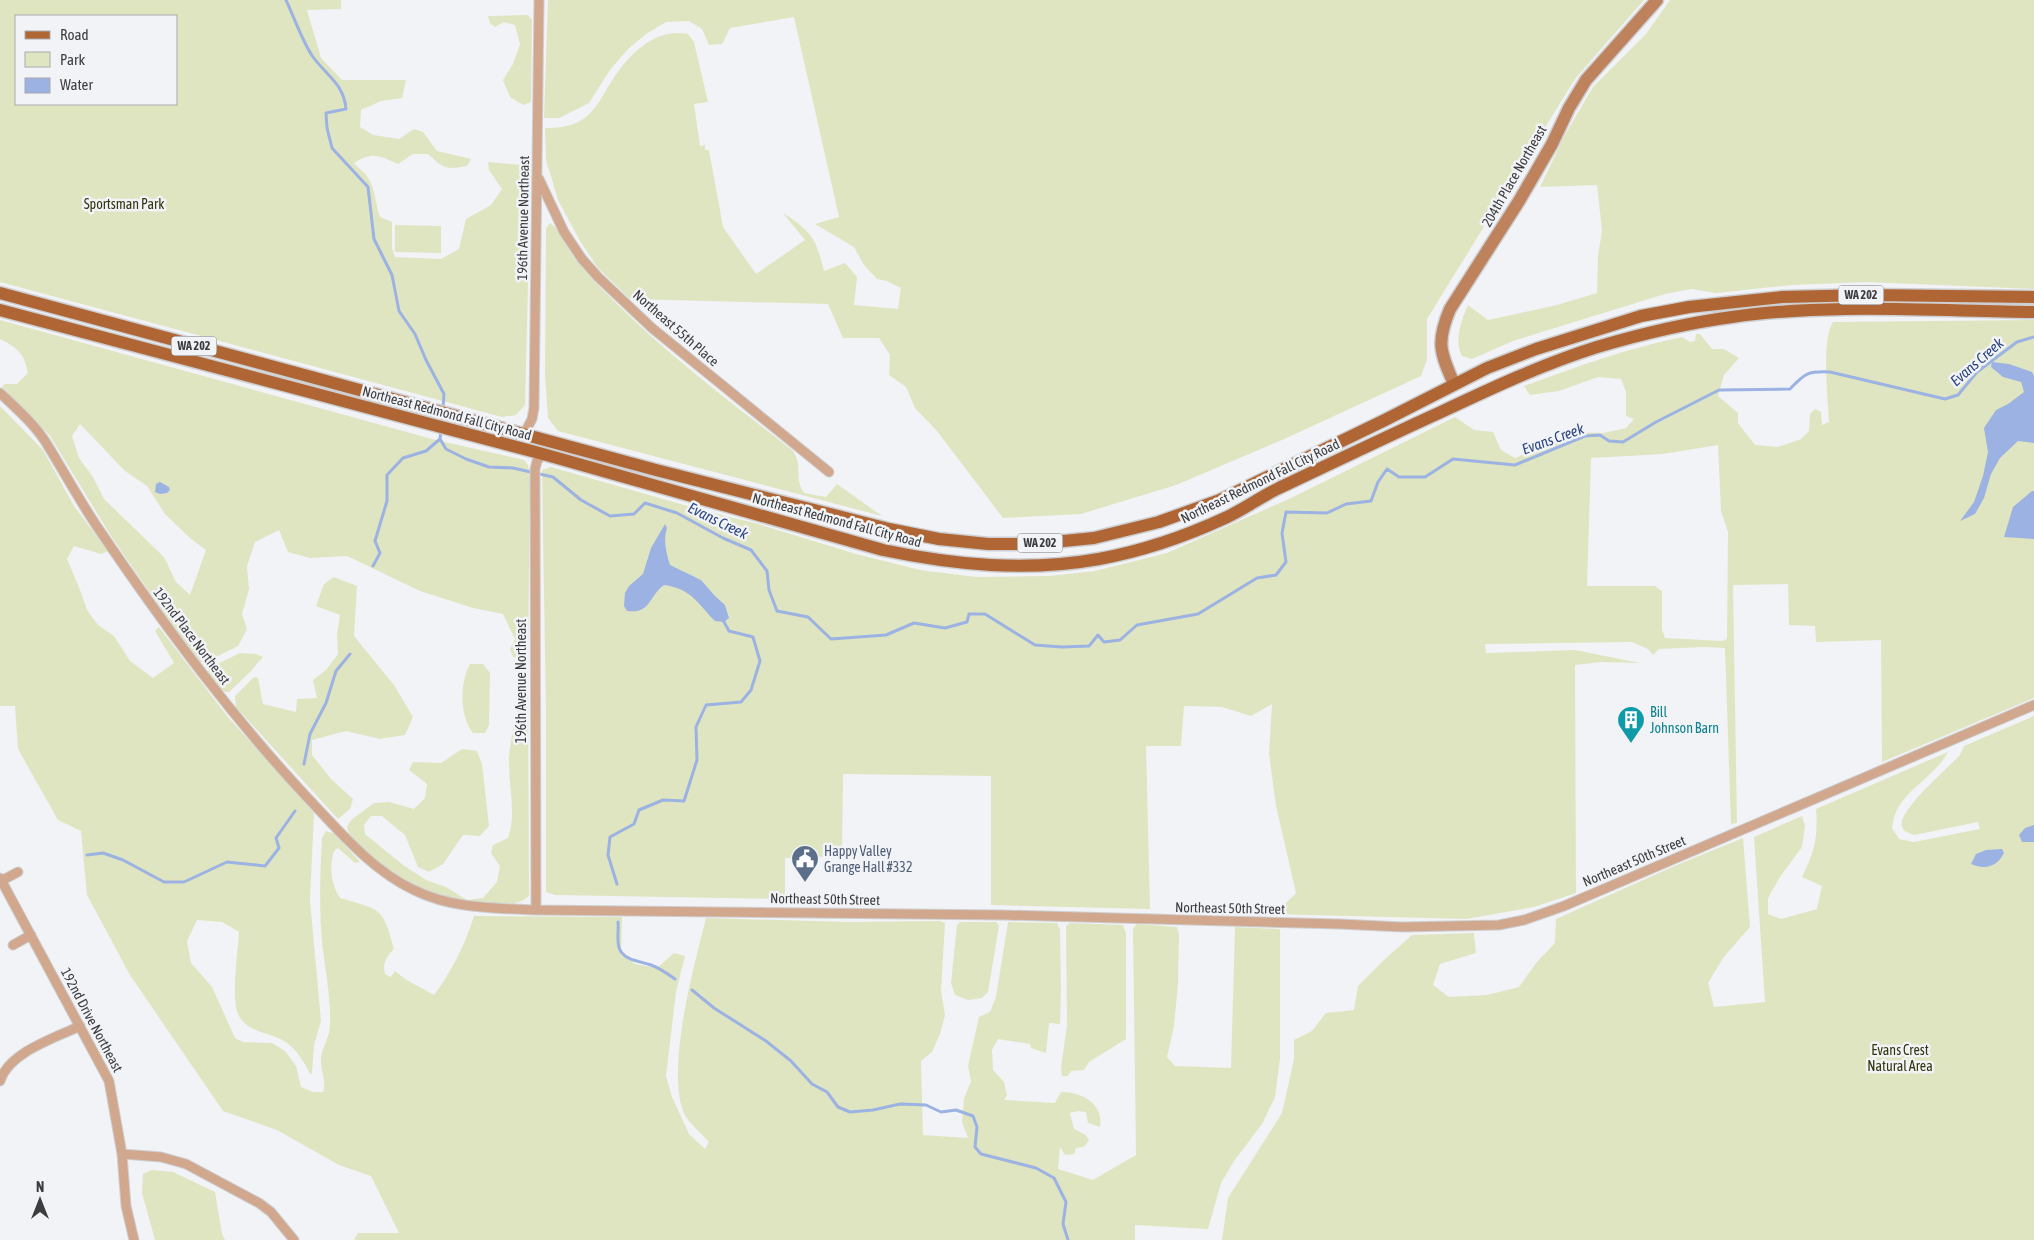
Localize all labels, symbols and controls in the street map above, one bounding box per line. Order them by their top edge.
legend [15,15,178,105]
text: Road [60,26,89,43]
text: Park [60,51,85,68]
text: Water [60,76,93,93]
street label: 204th Place Northeast [1478,122,1550,230]
street label: 196th Avenue Northeast [514,156,532,280]
park label: Sportsman Park [84,196,164,212]
road number: WA 202 [1838,286,1884,304]
street label: Northeast 55th Place [630,287,722,369]
water label: Evans Creek [1947,334,2007,389]
road number: WA 202 [172,336,216,356]
street label: Northeast Redmond Fall City Road [361,383,533,443]
water label: Evans Creek [1520,419,1586,458]
street label: Northeast Redmond Fall City Road [1178,436,1342,526]
street label: Northeast Redmond Fall City Road [751,490,923,550]
water label: Evans Creek [685,499,751,543]
road number: WA 202 [1018,534,1062,552]
street label: 192nd Place Northeast [150,584,234,688]
street label: 196th Avenue Northeast [513,619,529,743]
place label: Bill Johnson Barn [1650,704,1719,736]
building icon: Bill Johnson Barn [1616,705,1646,744]
street label: Northeast 50th Street [1580,832,1688,890]
place label: Happy Valley Grange Hall #332 [824,843,912,875]
public building icon: Happy Valley Grange Hall #332 [790,844,820,883]
street label: Northeast 50th Street [770,890,880,908]
street label: Northeast 50th Street [1175,899,1285,917]
street label: 192nd Drive Northeast [58,965,126,1075]
park label: Evans Crest Natural Area [1867,1042,1933,1074]
north arrow [15,1175,65,1225]
text: N [36,1179,44,1195]

